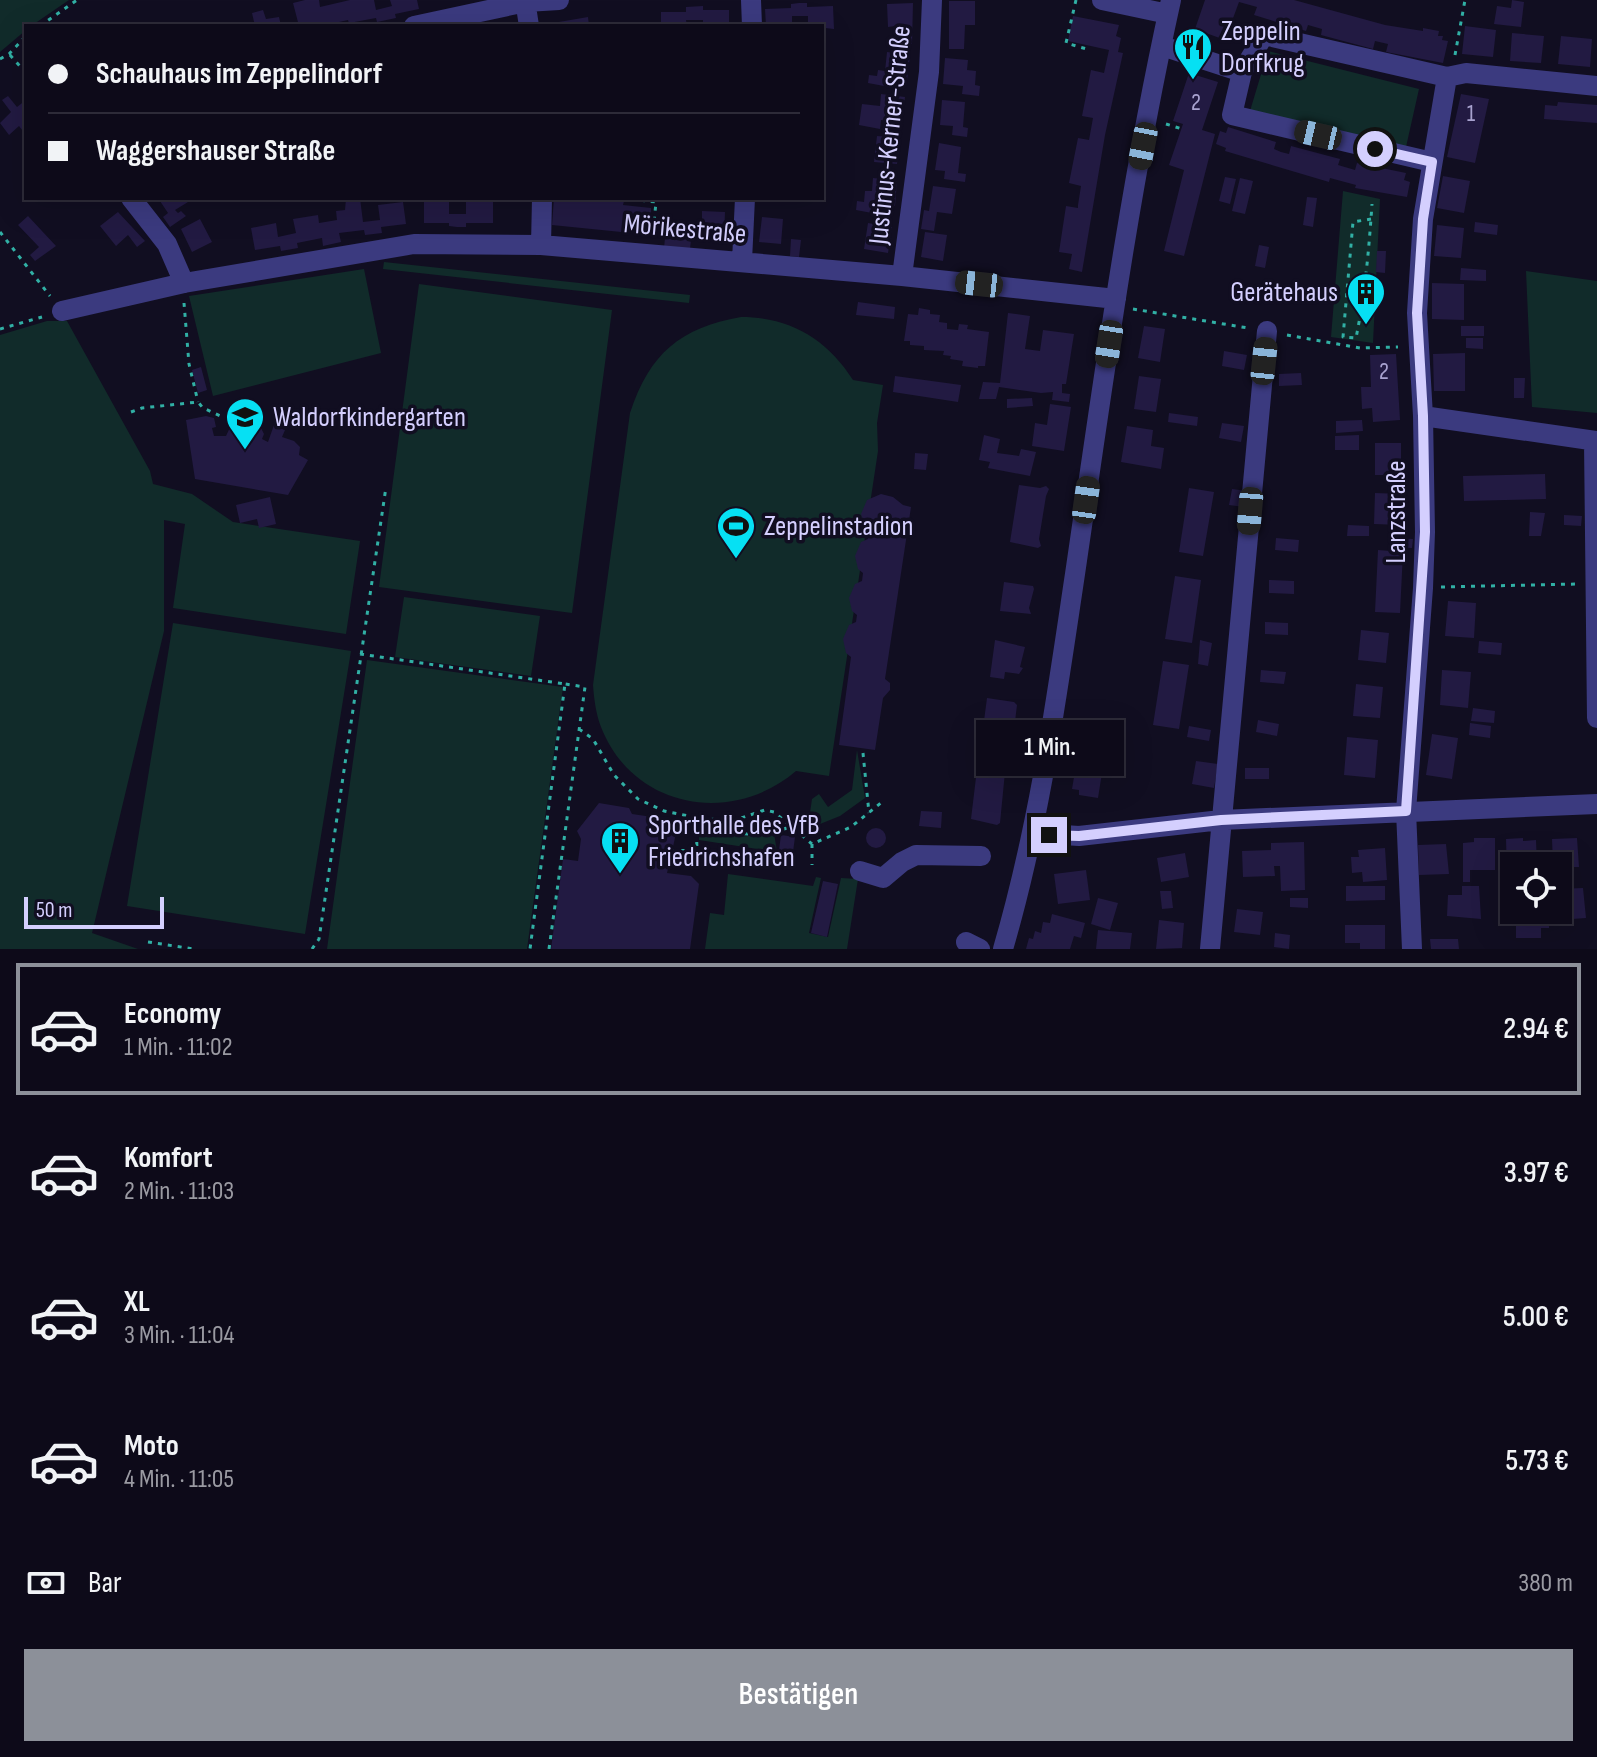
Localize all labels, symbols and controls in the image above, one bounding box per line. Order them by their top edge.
place label: Zeppelin Dorfkrug [1221,15,1305,80]
street label: Justinus-Kerner-Straße [862,24,918,247]
restaurant icon: Zeppelin Dorfkrug [1172,26,1214,81]
text: Schauhaus im Zeppelindorf [96,56,382,92]
house number: 2 [1191,88,1201,117]
house number: 1 [1467,99,1476,128]
car [1292,118,1344,152]
car [1127,120,1159,172]
route start [1357,131,1393,167]
text: Waggershauser Straße [96,133,335,169]
street label: Mörikestraße [622,207,748,251]
car [954,270,1004,298]
building icon: Gerätehaus [1345,271,1387,326]
place label: Gerätehaus [1230,276,1338,309]
car [1093,318,1125,370]
car [1250,336,1278,386]
house number: 2 [1379,357,1389,386]
school or university icon: Waldorfkindergarten [224,396,266,451]
place label: Waldorfkindergarten [273,401,466,434]
street label: Lanzstraße [1380,460,1413,564]
car [1071,475,1101,525]
car [1236,486,1264,536]
sports icon: Zeppelinstadion [715,505,757,560]
place label: Zeppelinstadion [764,510,913,543]
callout: 1 Min. [975,719,1123,775]
text: 1 Min. [1024,732,1076,763]
place label: Sporthalle des VfB Friedrichshafen [648,809,819,874]
route end [1031,817,1067,853]
building icon: Sporthalle des VfB Friedrichshafen [599,820,641,875]
map controls [1500,852,1572,924]
button: locate [1500,852,1572,924]
scale bar [24,893,164,929]
text: 50 m [36,897,72,924]
icon: car [28,993,100,1065]
text: Economy [124,996,221,1032]
text: 2.94 € [1503,1011,1569,1047]
text: 1 Min. · 11:02 [124,1032,232,1063]
icon: car [28,1137,100,1209]
text: Komfort [124,1140,213,1176]
text: 3.97 € [1504,1155,1569,1191]
text: 2 Min. · 11:03 [124,1176,234,1207]
icon: car [28,1281,100,1353]
text: XL [124,1284,150,1320]
text: 5.00 € [1503,1299,1569,1335]
text: 3 Min. · 11:04 [124,1320,234,1351]
icon: car [28,1425,100,1497]
text: Moto [124,1428,179,1464]
text: 5.73 € [1505,1443,1569,1479]
text: 4 Min. · 11:05 [124,1464,234,1495]
icon: cash [24,1561,68,1605]
text: Bar [88,1565,122,1601]
text: 380 m [1518,1568,1573,1599]
button: Bestätigen [24,1649,1573,1741]

